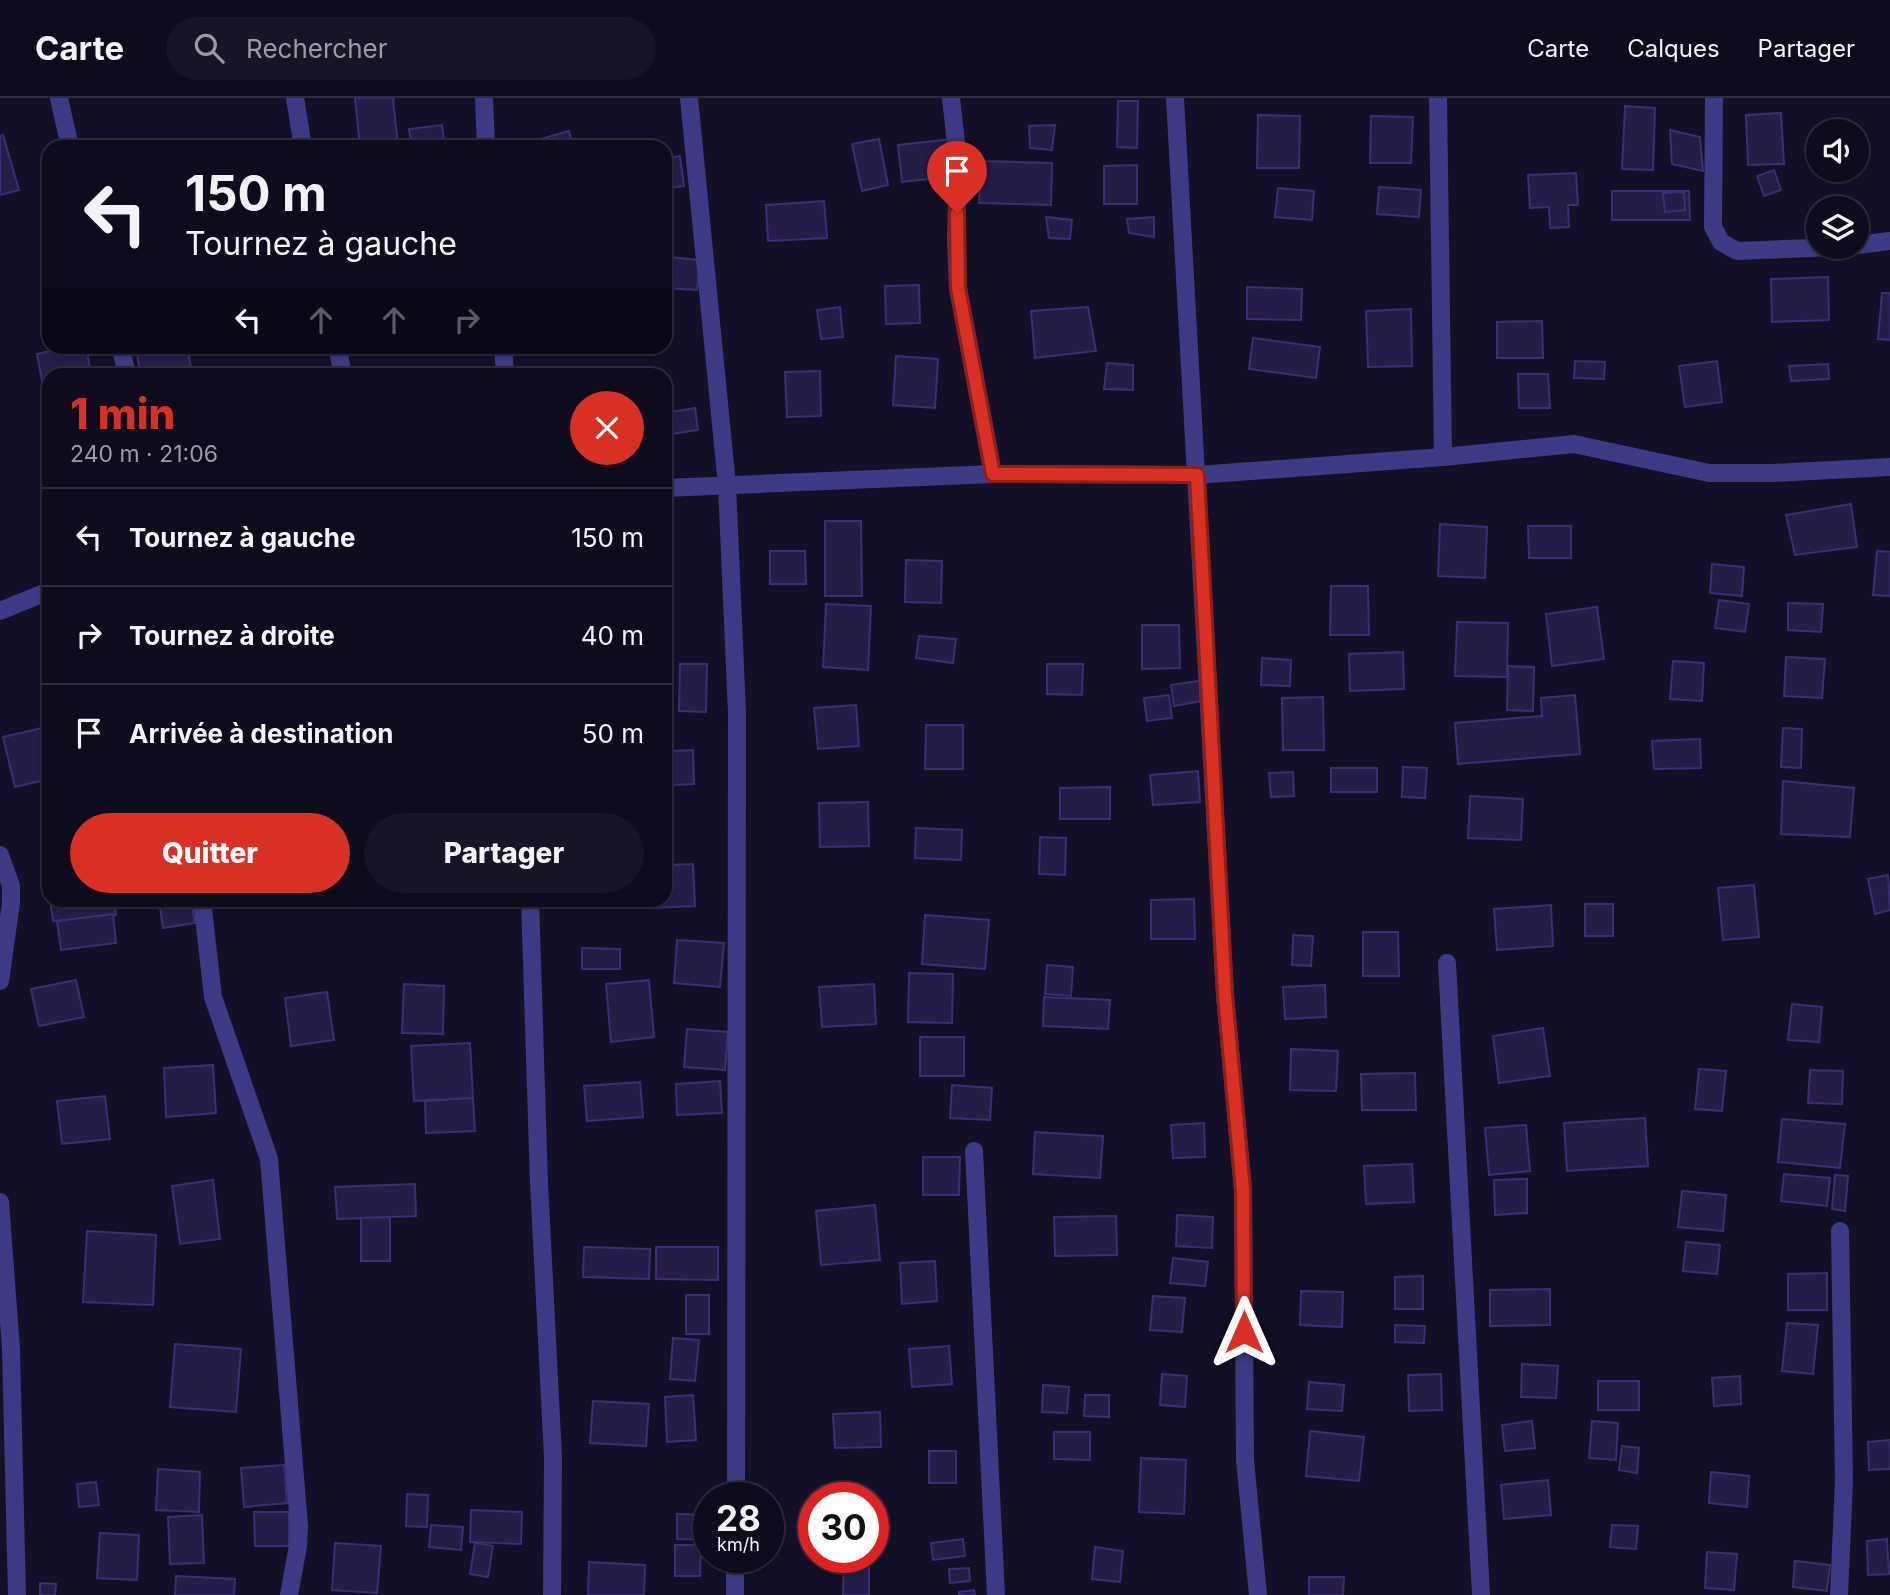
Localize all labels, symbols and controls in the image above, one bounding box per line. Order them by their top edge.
search box [166,17,656,80]
text: Carte [35,28,124,68]
icon: search [190,29,228,67]
text: Rechercher [246,33,388,64]
text: Carte [1527,34,1589,63]
text: Calques [1627,34,1720,63]
text: Partager [1758,34,1855,63]
map controls [1806,119,1869,259]
button: sound [1806,119,1869,182]
pin [927,141,987,213]
icon: arrive [938,152,976,190]
text: 150 m [185,164,327,223]
icon: left [70,168,161,259]
button: layers [1806,196,1869,259]
text: Tournez à gauche [185,224,457,263]
icon: left [229,301,267,339]
icon: ahead [302,301,340,339]
icon: ahead [375,301,413,339]
icon: right [448,301,486,339]
text: 1 min [70,388,175,439]
button: close [570,391,644,465]
text: 240 m · 21:06 [70,440,218,468]
icon: left [70,518,108,556]
text: Tournez à gauche [129,522,355,553]
text: 150 m [571,522,644,553]
icon: right [70,616,108,654]
text: Tournez à droite [129,620,335,651]
text: 40 m [581,620,644,651]
icon: arrive [70,714,108,752]
text: Arrivée à destination [129,718,394,749]
text: 50 m [582,718,644,749]
button: Quitter [70,813,350,893]
button: Partager [364,813,644,893]
position arrow [1207,1295,1281,1369]
speed limit sign: 30 [798,1482,889,1573]
text: 28 [716,1497,761,1539]
text: km/h [717,1534,760,1555]

